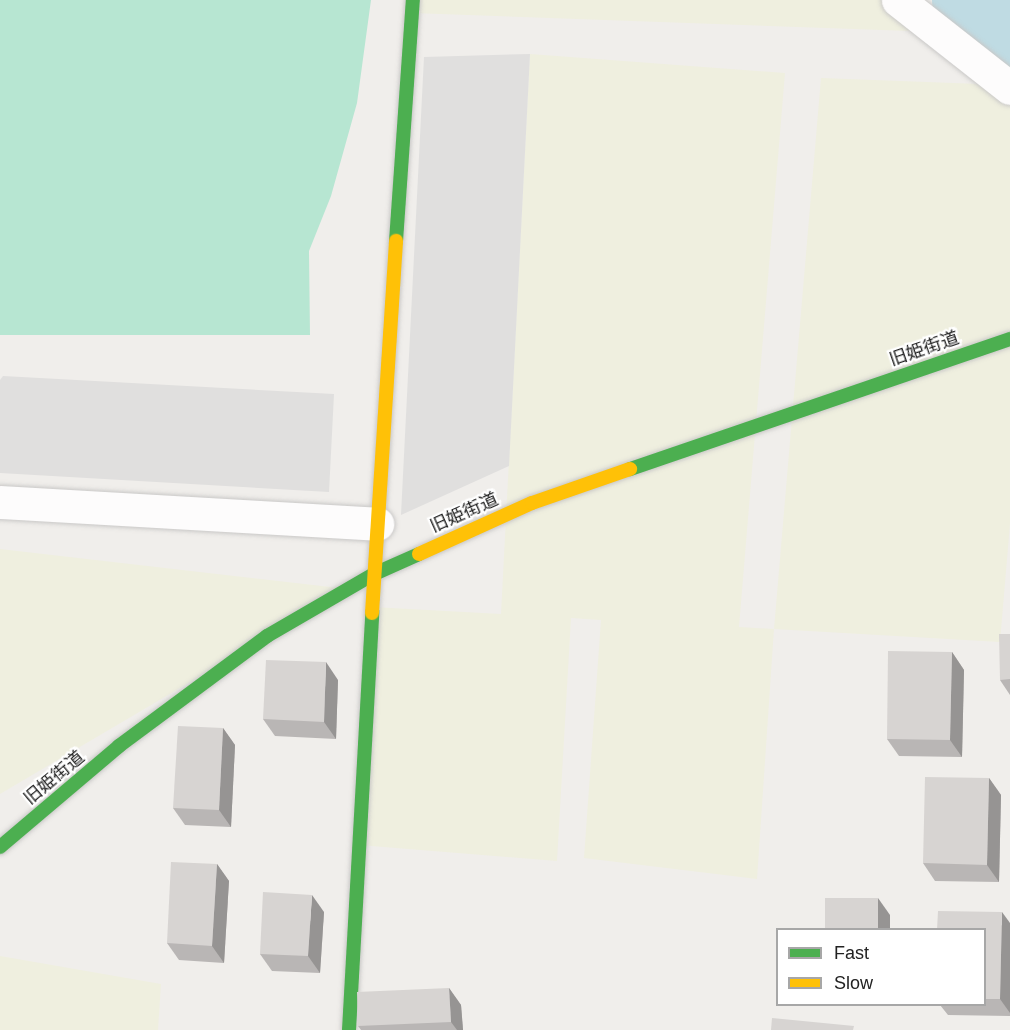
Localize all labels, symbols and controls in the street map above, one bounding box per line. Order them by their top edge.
street label: 旧姫街道 [886,327,962,371]
street label: 旧姫街道 [427,488,501,538]
street label: 旧姫街道 [19,747,89,809]
legend [776,928,986,1006]
text: Fast [834,943,869,963]
text: Slow [834,973,873,993]

